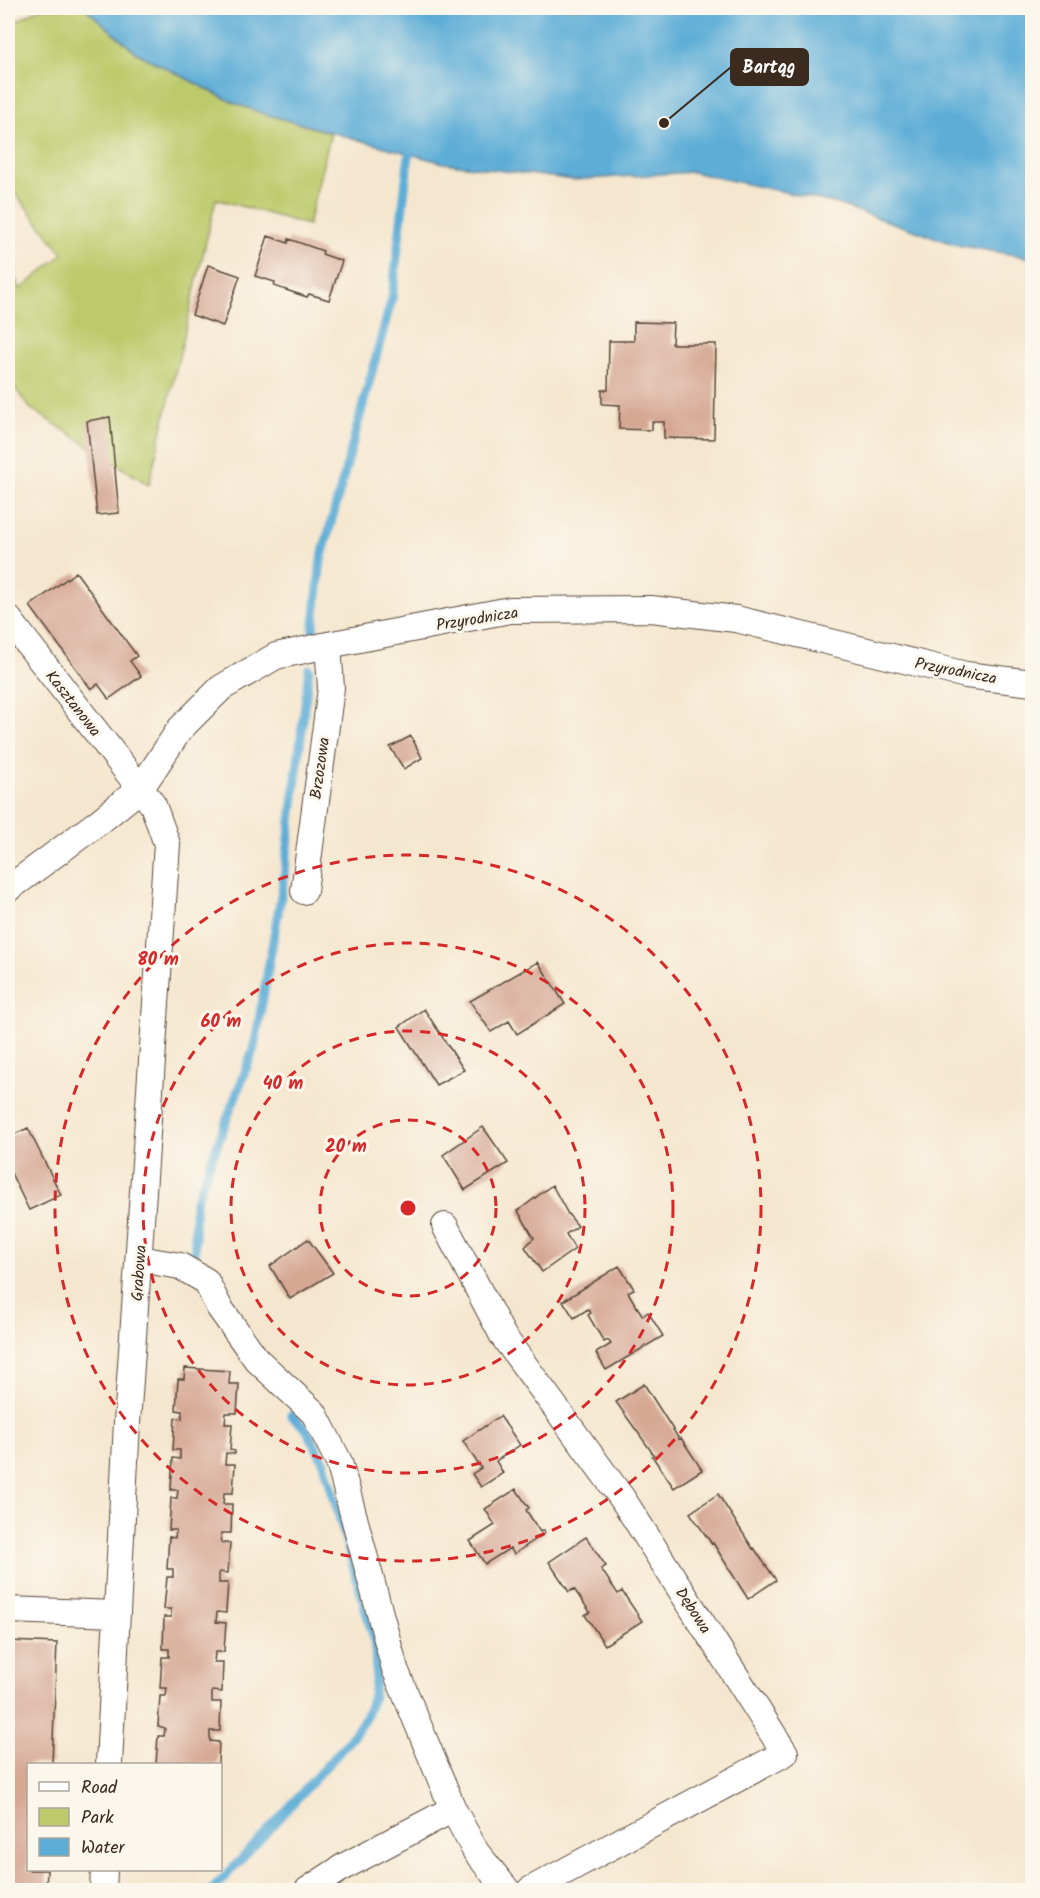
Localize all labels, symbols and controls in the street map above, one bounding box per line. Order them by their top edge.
callout: Bartąg [731,49,808,85]
text: Bartąg [742,54,796,83]
street label: Przyrodnicza [434,601,520,638]
street label: Przyrodnicza [913,651,999,692]
street label: Kasztanowa [39,665,107,743]
street label: Brzozowa [304,736,337,801]
text: 80 m [137,946,179,975]
text: 60 m [201,1008,242,1037]
text: 40 m [263,1070,304,1099]
text: 20 m [325,1133,367,1162]
centre of rings [398,1198,418,1218]
street label: Grabowa [125,1244,154,1302]
street label: Dębowa [668,1583,717,1639]
legend [27,1763,222,1871]
text: Road [81,1774,118,1803]
text: Park [81,1804,114,1833]
text: Water [81,1834,126,1863]

